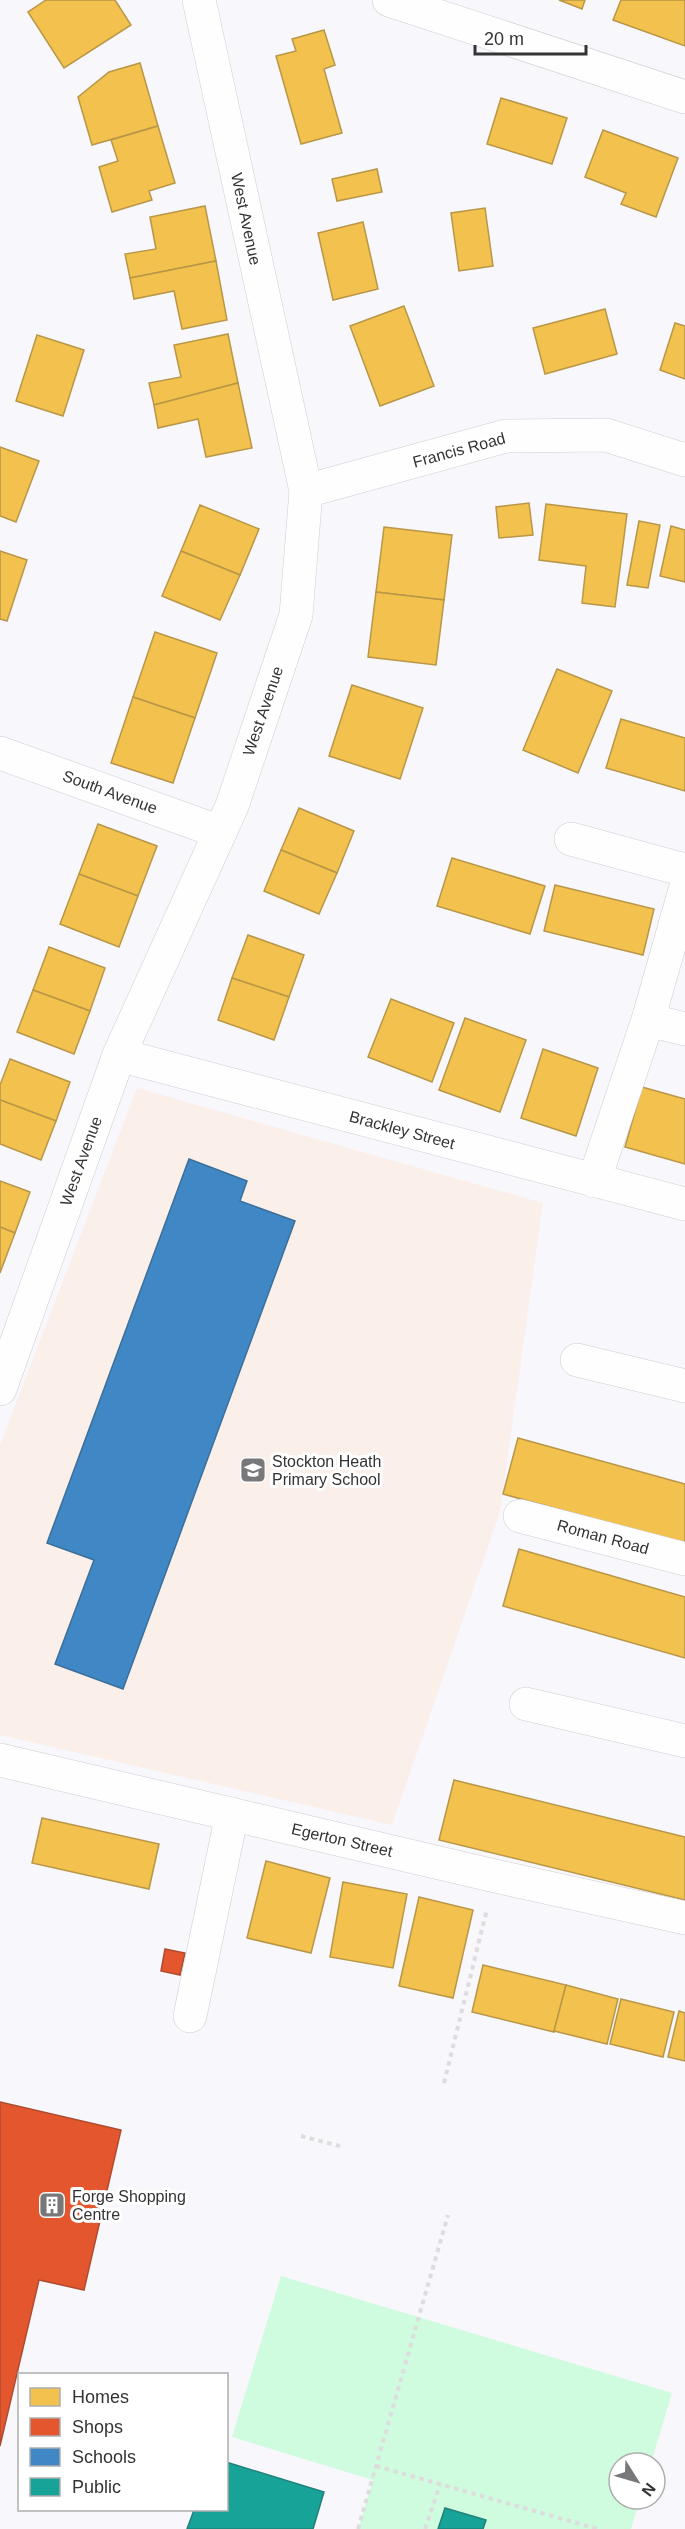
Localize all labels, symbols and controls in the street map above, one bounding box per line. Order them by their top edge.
scale bar [475,18,586,56]
text: 20 m [484,29,524,49]
street label: West Avenue [228,171,264,267]
street label: Francis Road [411,429,507,471]
street label: West Avenue [240,664,286,758]
street label: South Avenue [60,767,160,817]
street label: Brackley Street [347,1108,457,1152]
street label: West Avenue [57,1114,105,1208]
place label: Stockton Heath Primary School [272,1453,381,1488]
school or university icon: Stockton Heath Primary School [238,1455,268,1485]
street label: Roman Road [555,1517,651,1557]
street label: Egerton Street [290,1820,395,1860]
place label: Forge Shopping Centre [72,2188,186,2223]
building icon: Forge Shopping Centre [37,2190,67,2220]
legend [18,2373,228,2511]
text: Homes [72,2387,129,2407]
text: Shops [72,2417,123,2437]
text: Schools [72,2447,136,2467]
north arrow [607,2451,667,2511]
text: Public [72,2477,121,2497]
text: N [638,2480,659,2499]

